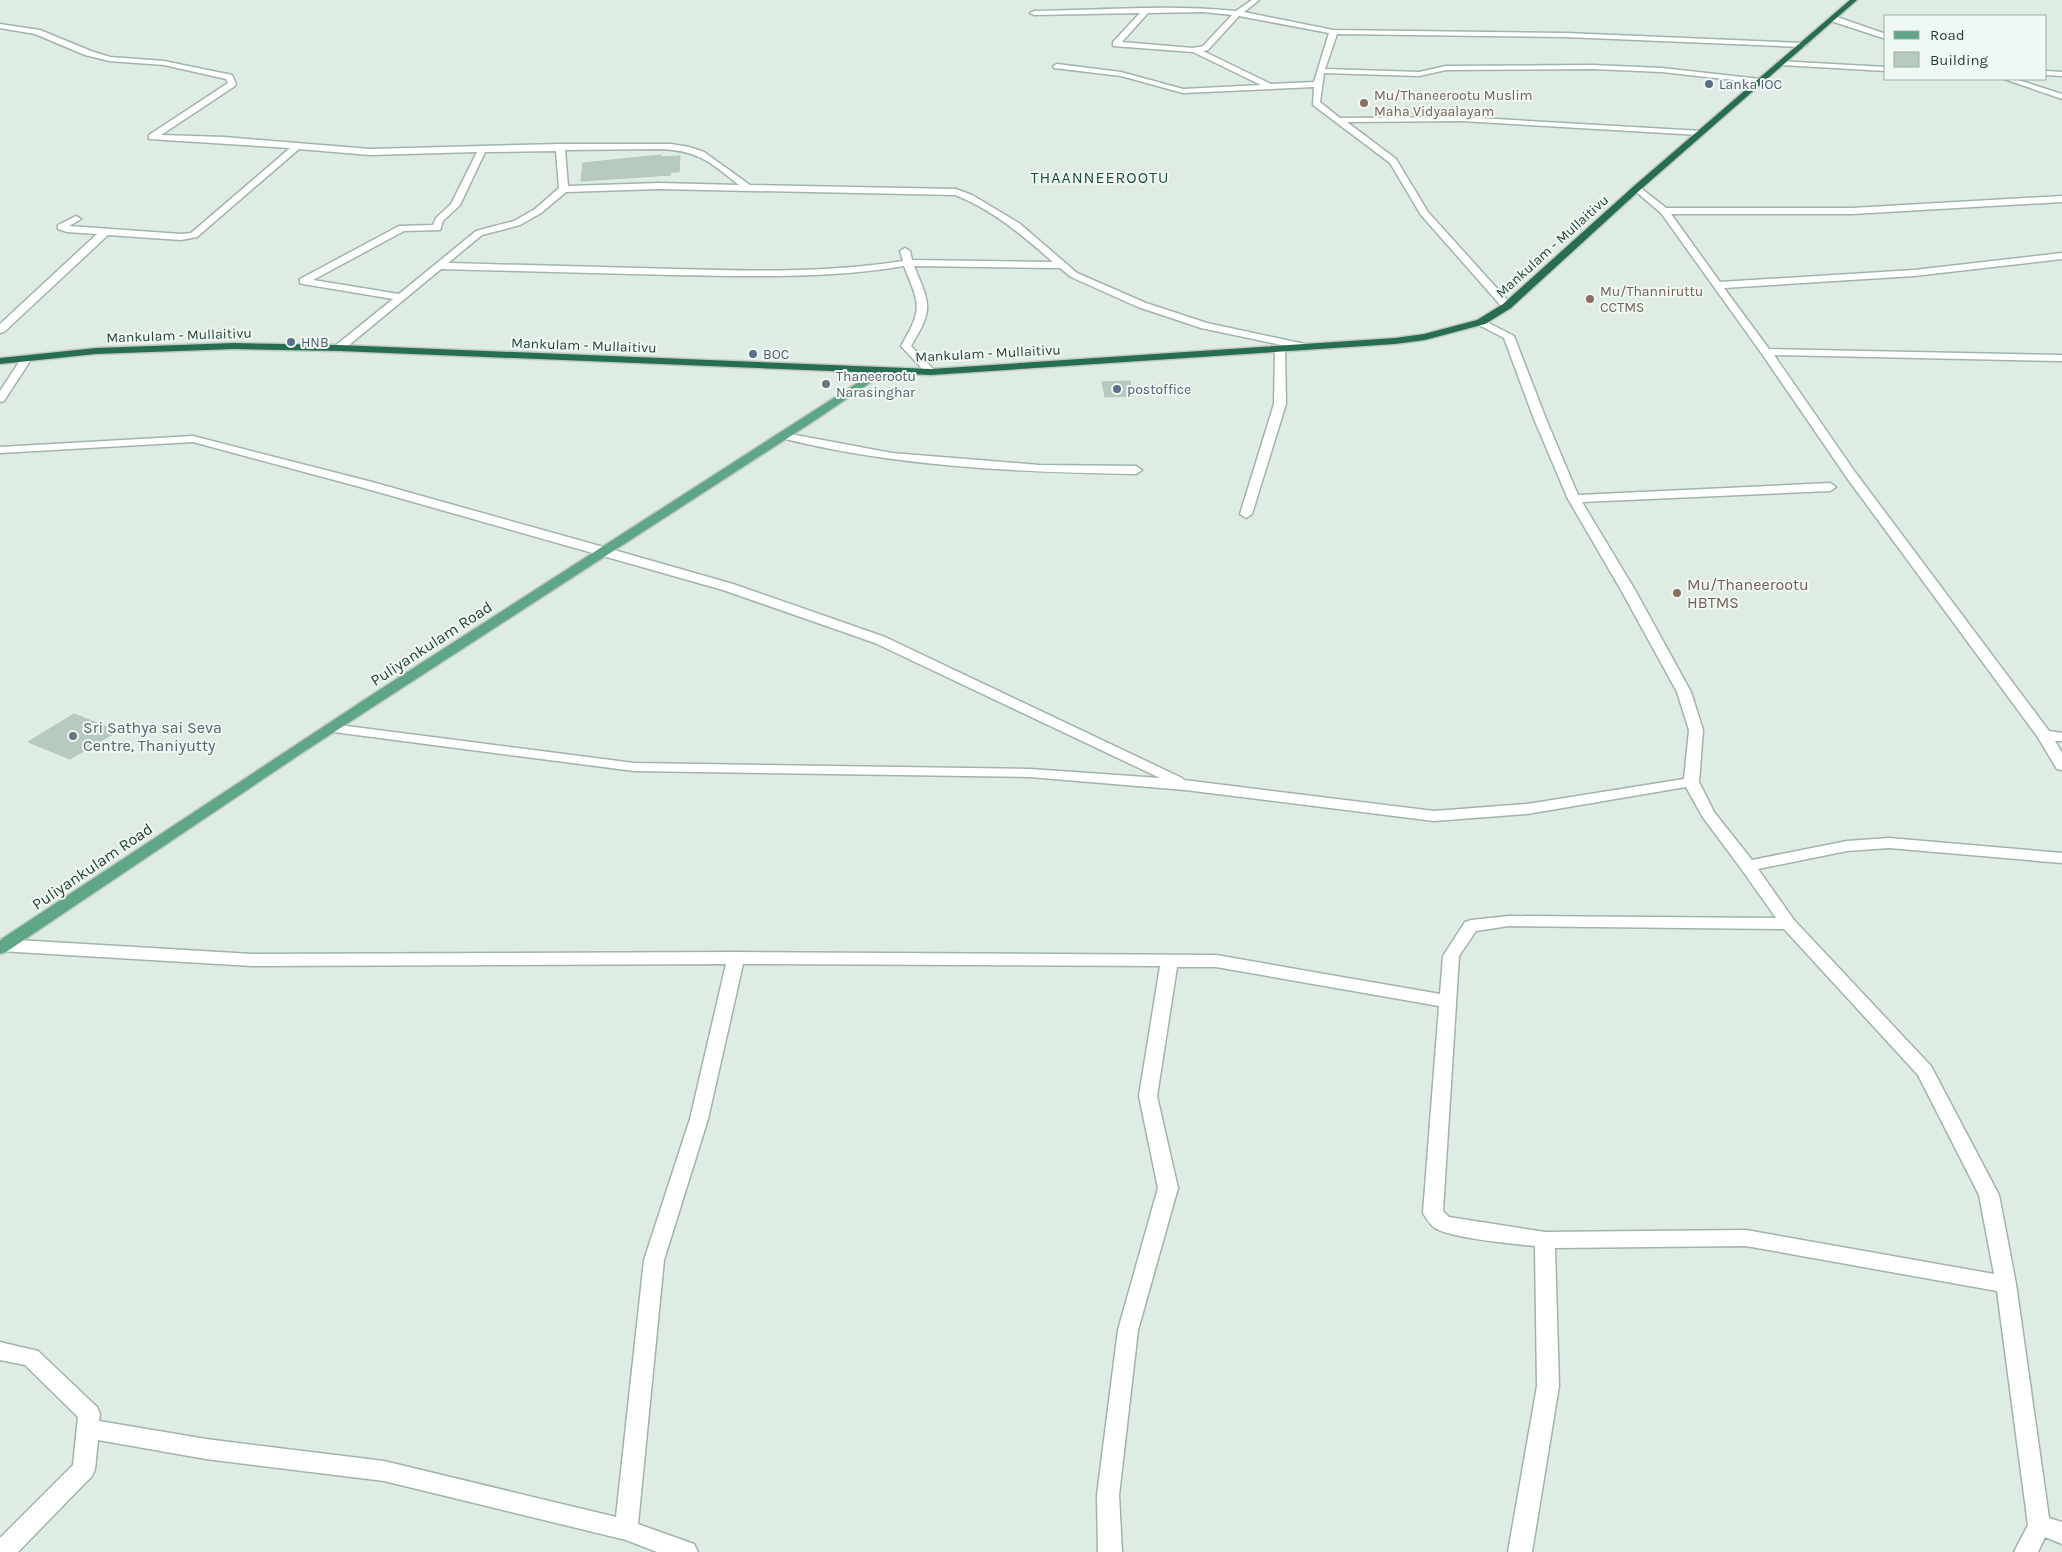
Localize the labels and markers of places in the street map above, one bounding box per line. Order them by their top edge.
place label: Lanka IOC [1719,76,1782,93]
marker: Lanka IOC [1703,78,1715,90]
place label: Mu/Thaneerootu Muslim Maha Vidyaalayam [1374,87,1533,120]
marker: Mu/Thaneerootu Muslim Maha Vidyaalayam [1358,97,1370,109]
place label: Mu/Thanniruttu CCTMS [1600,283,1703,316]
marker: Mu/Thanniruttu CCTMS [1584,293,1596,305]
place label: HNB [301,334,329,351]
marker: HNB [285,336,297,348]
place label: BOC [763,346,789,363]
marker: BOC [747,348,759,360]
place label: Thaneerootu Narasinghar [836,368,916,401]
marker: Thaneerootu Narasinghar [820,378,832,390]
place label: postoffice [1127,381,1191,398]
marker: postoffice [1111,383,1123,395]
place label: Mu/Thaneerootu HBTMS [1687,575,1809,612]
marker: Mu/Thaneerootu HBTMS [1671,587,1683,599]
place label: Sri Sathya sai Seva Centre, Thaniyutty [83,718,222,755]
marker: Sri Sathya sai Seva Centre, Thaniyutty [67,730,79,742]

